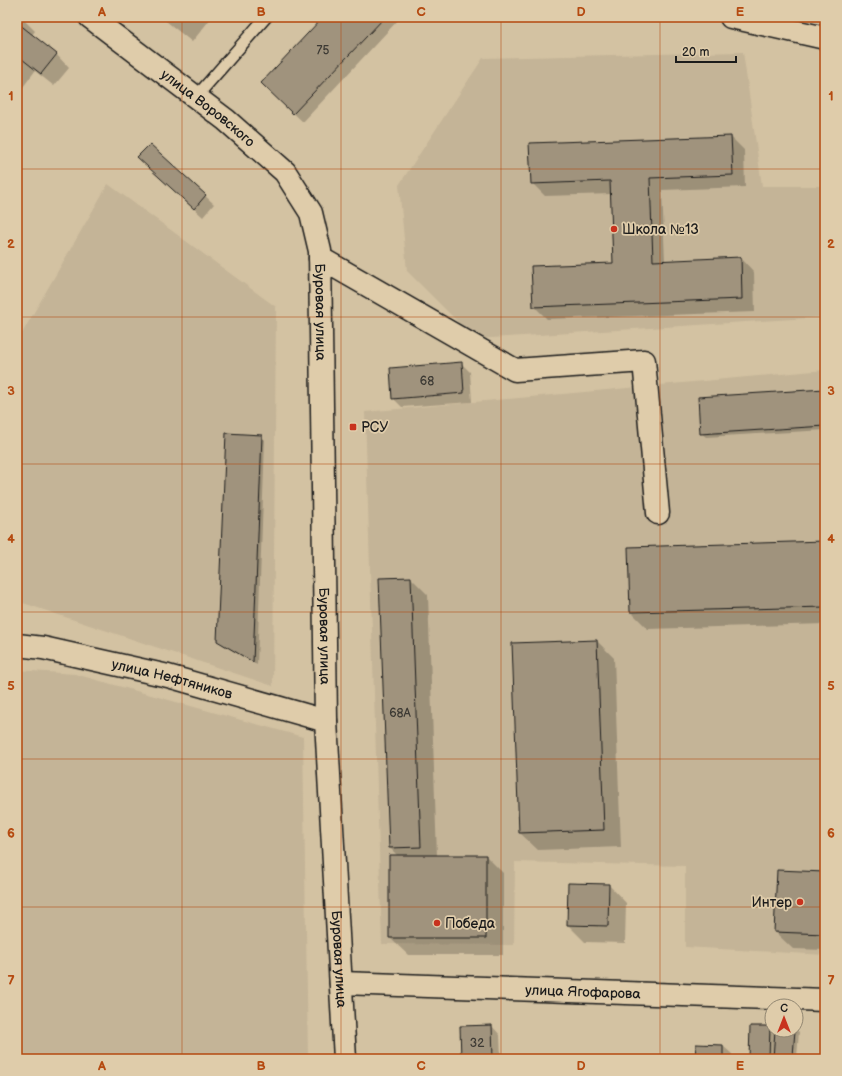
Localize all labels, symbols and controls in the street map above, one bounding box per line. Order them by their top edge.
text: A [97,4,106,20]
text: B [256,4,266,20]
text: C [416,4,426,20]
text: D [576,4,586,20]
text: E [736,4,745,20]
scale bar [676,38,736,64]
house number: 75 [317,43,330,58]
text: 20 m [682,45,709,60]
street label: улица Воровского [157,66,258,151]
text: 1 [8,88,14,104]
text: 1 [828,88,834,104]
place label: Школа №13 [622,221,699,238]
marker: Школа №13 [609,224,619,234]
text: 2 [7,236,15,252]
text: 2 [827,236,835,252]
street label: Буровая улица [311,263,329,362]
house number: 68 [420,374,434,389]
text: 3 [7,383,15,399]
text: 3 [827,383,835,399]
place label: РСУ [361,419,388,436]
marker: РСУ [348,422,358,432]
text: 4 [7,531,15,547]
text: 4 [827,531,835,547]
street label: Буровая улица [315,587,334,686]
street label: улица Нефтяников [110,656,235,703]
text: 5 [7,678,15,694]
text: 5 [827,678,835,694]
house number: 68А [389,706,412,721]
text: 6 [7,825,15,841]
text: 6 [827,825,835,841]
place label: Интер [752,894,792,911]
marker: Интер [795,897,805,907]
street label: Буровая улица [328,910,350,1009]
place label: Победа [445,915,496,932]
marker: Победа [432,918,442,928]
text: 7 [7,973,15,989]
text: 7 [827,973,835,989]
street label: улица Ягофарова [525,981,642,1003]
north arrow [764,998,804,1038]
text: С [780,1002,788,1015]
house number: 32 [470,1036,484,1051]
text: A [97,1058,106,1074]
text: B [256,1058,266,1074]
text: C [416,1058,426,1074]
text: D [576,1058,586,1074]
text: E [736,1058,745,1074]

